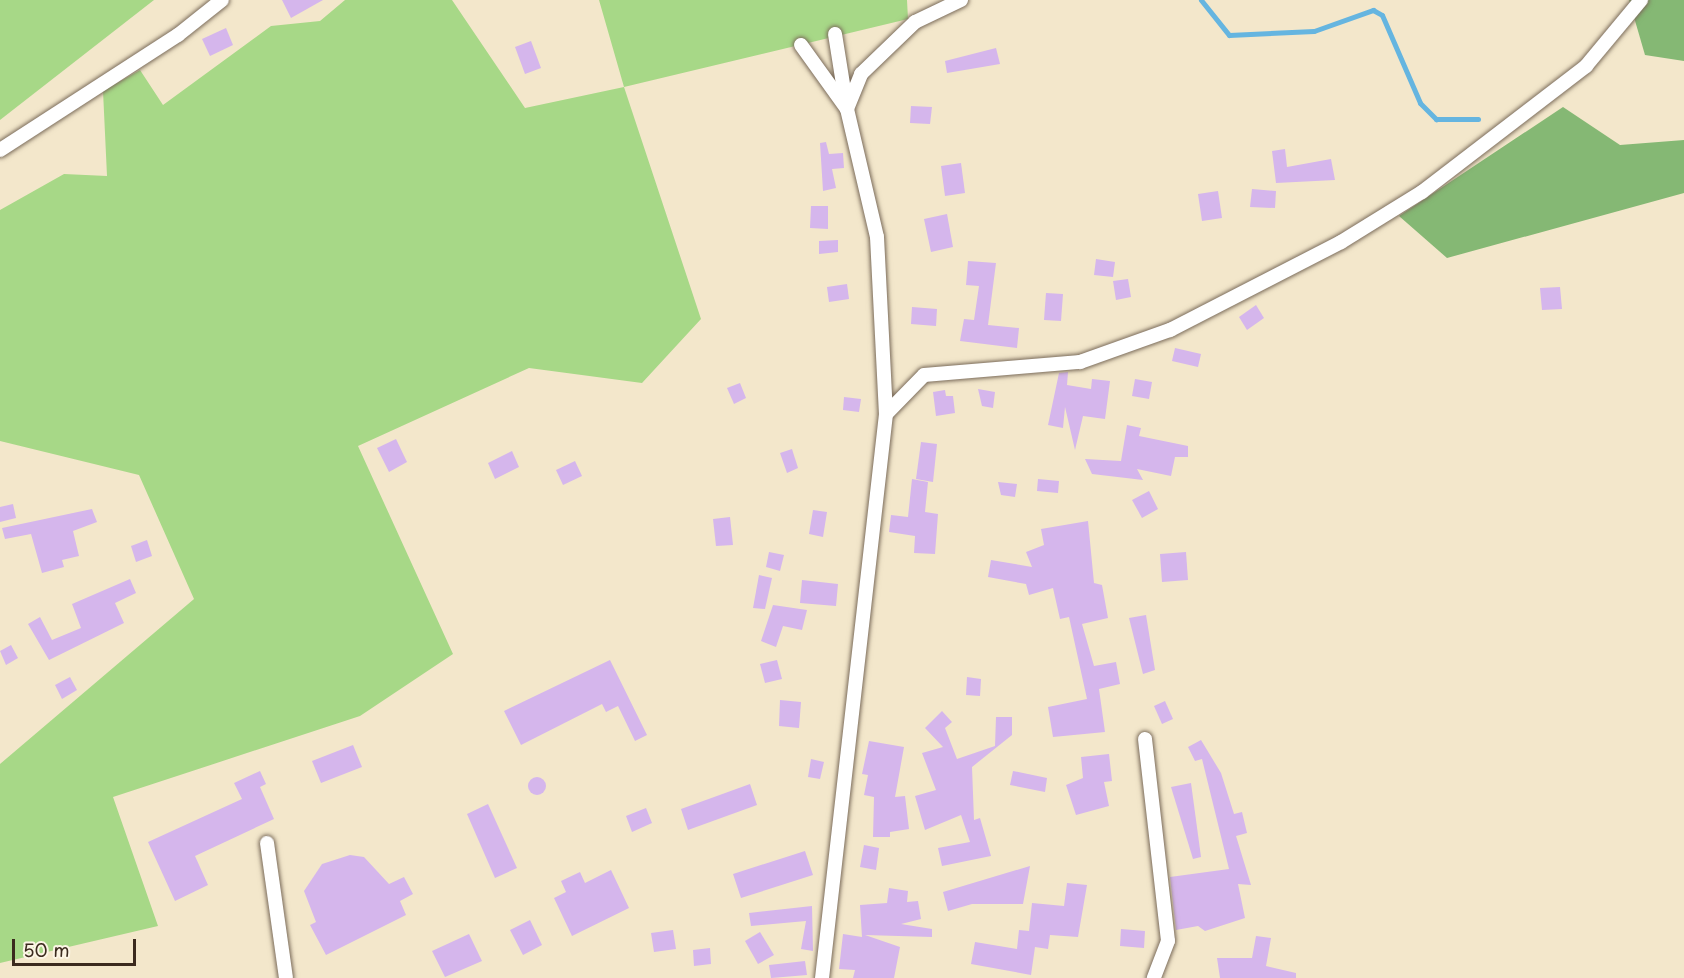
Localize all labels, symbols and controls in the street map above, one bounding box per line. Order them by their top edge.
scale bar [15,927,140,965]
text: 50 m [23,936,70,963]

